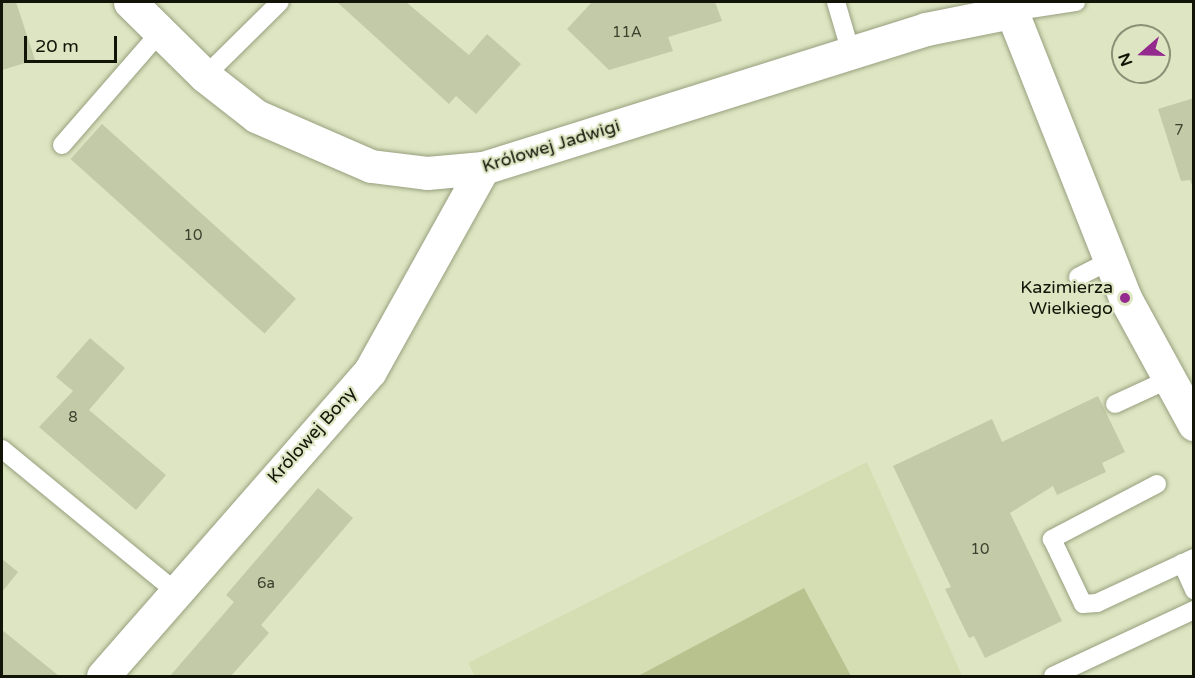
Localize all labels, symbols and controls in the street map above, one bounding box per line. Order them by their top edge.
scale bar [27,24,120,62]
house number: 11A [612,24,642,42]
north arrow [1111,24,1171,84]
text: 20 m [35,35,79,57]
text: N [1114,50,1138,69]
street label: Królowej Jadwigi [479,115,623,177]
house number: 7 [1174,122,1184,140]
house number: 10 [184,227,202,245]
place label: Kazimierza Wielkiego [1020,277,1113,320]
marker: Kazimierza Wielkiego [1118,291,1132,305]
street label: Królowej Bony [263,382,361,488]
house number: 8 [68,409,78,427]
house number: 10 [971,541,989,559]
house number: 6a [257,575,275,593]

